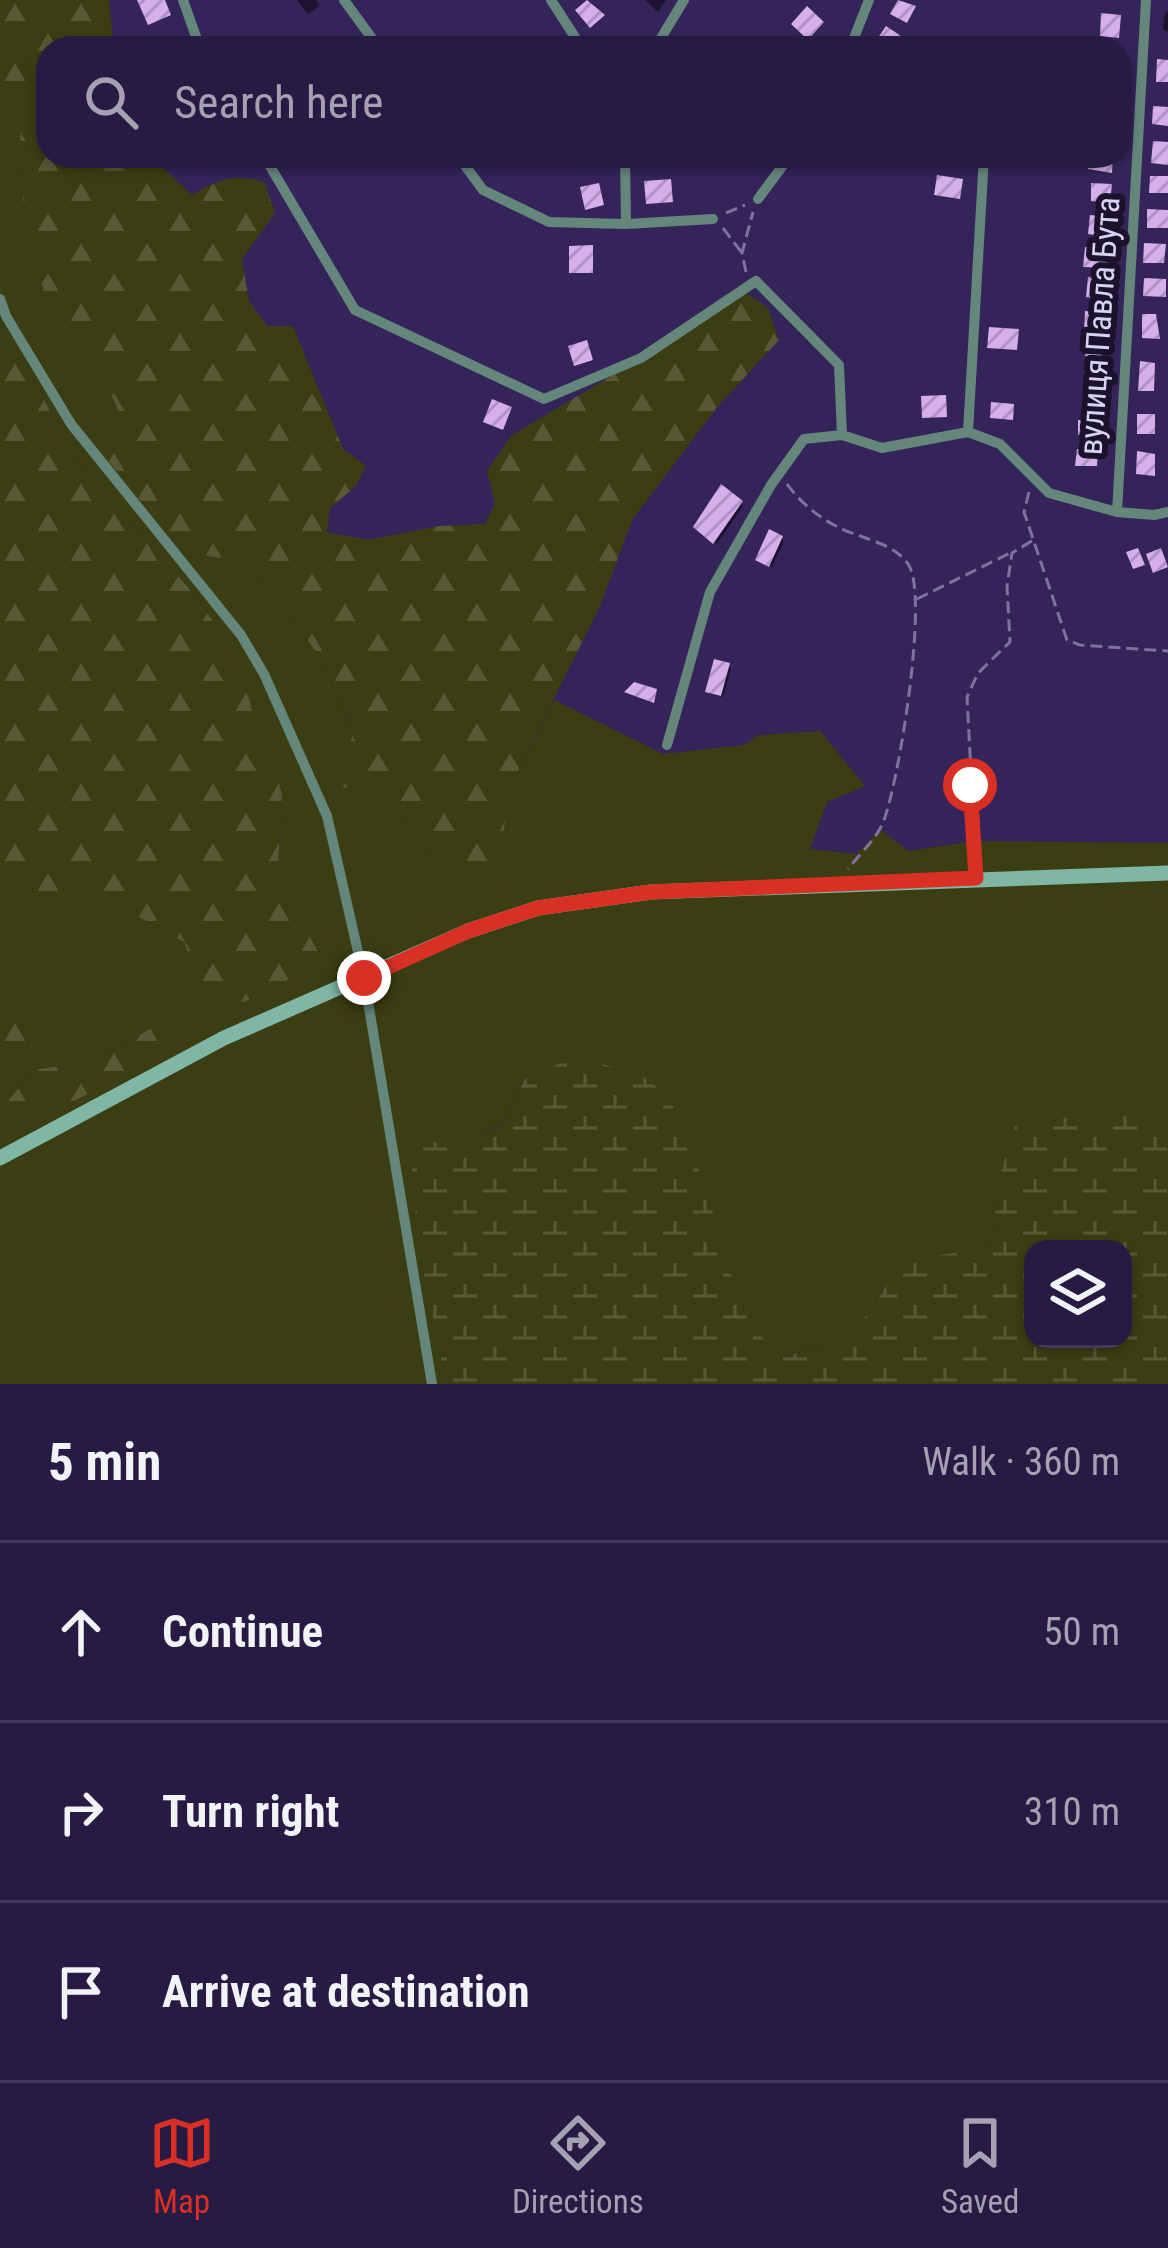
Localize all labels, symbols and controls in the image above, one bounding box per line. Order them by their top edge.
search box [36,36,1132,168]
icon: search [78,69,144,135]
text: Search here [174,76,383,129]
street label: вулиця Павла Бута [1071,196,1127,456]
route start [943,758,997,812]
route end [337,951,391,1005]
map controls [1024,1240,1132,1348]
button: layers [1024,1240,1132,1348]
text: 5 min [48,1433,161,1492]
text: Walk · 360 m [922,1439,1120,1485]
icon: ahead [48,1599,114,1665]
text: Continue [162,1605,323,1658]
text: 50 m [1043,1609,1120,1655]
icon: right [48,1779,114,1845]
text: Turn right [162,1785,339,1838]
text: 310 m [1024,1789,1120,1835]
icon: arrive [48,1959,114,2025]
text: Arrive at destination [162,1965,530,2018]
tab: Map [149,2110,215,2221]
tab: Directions [512,2110,644,2221]
tab: Saved [941,2110,1019,2221]

